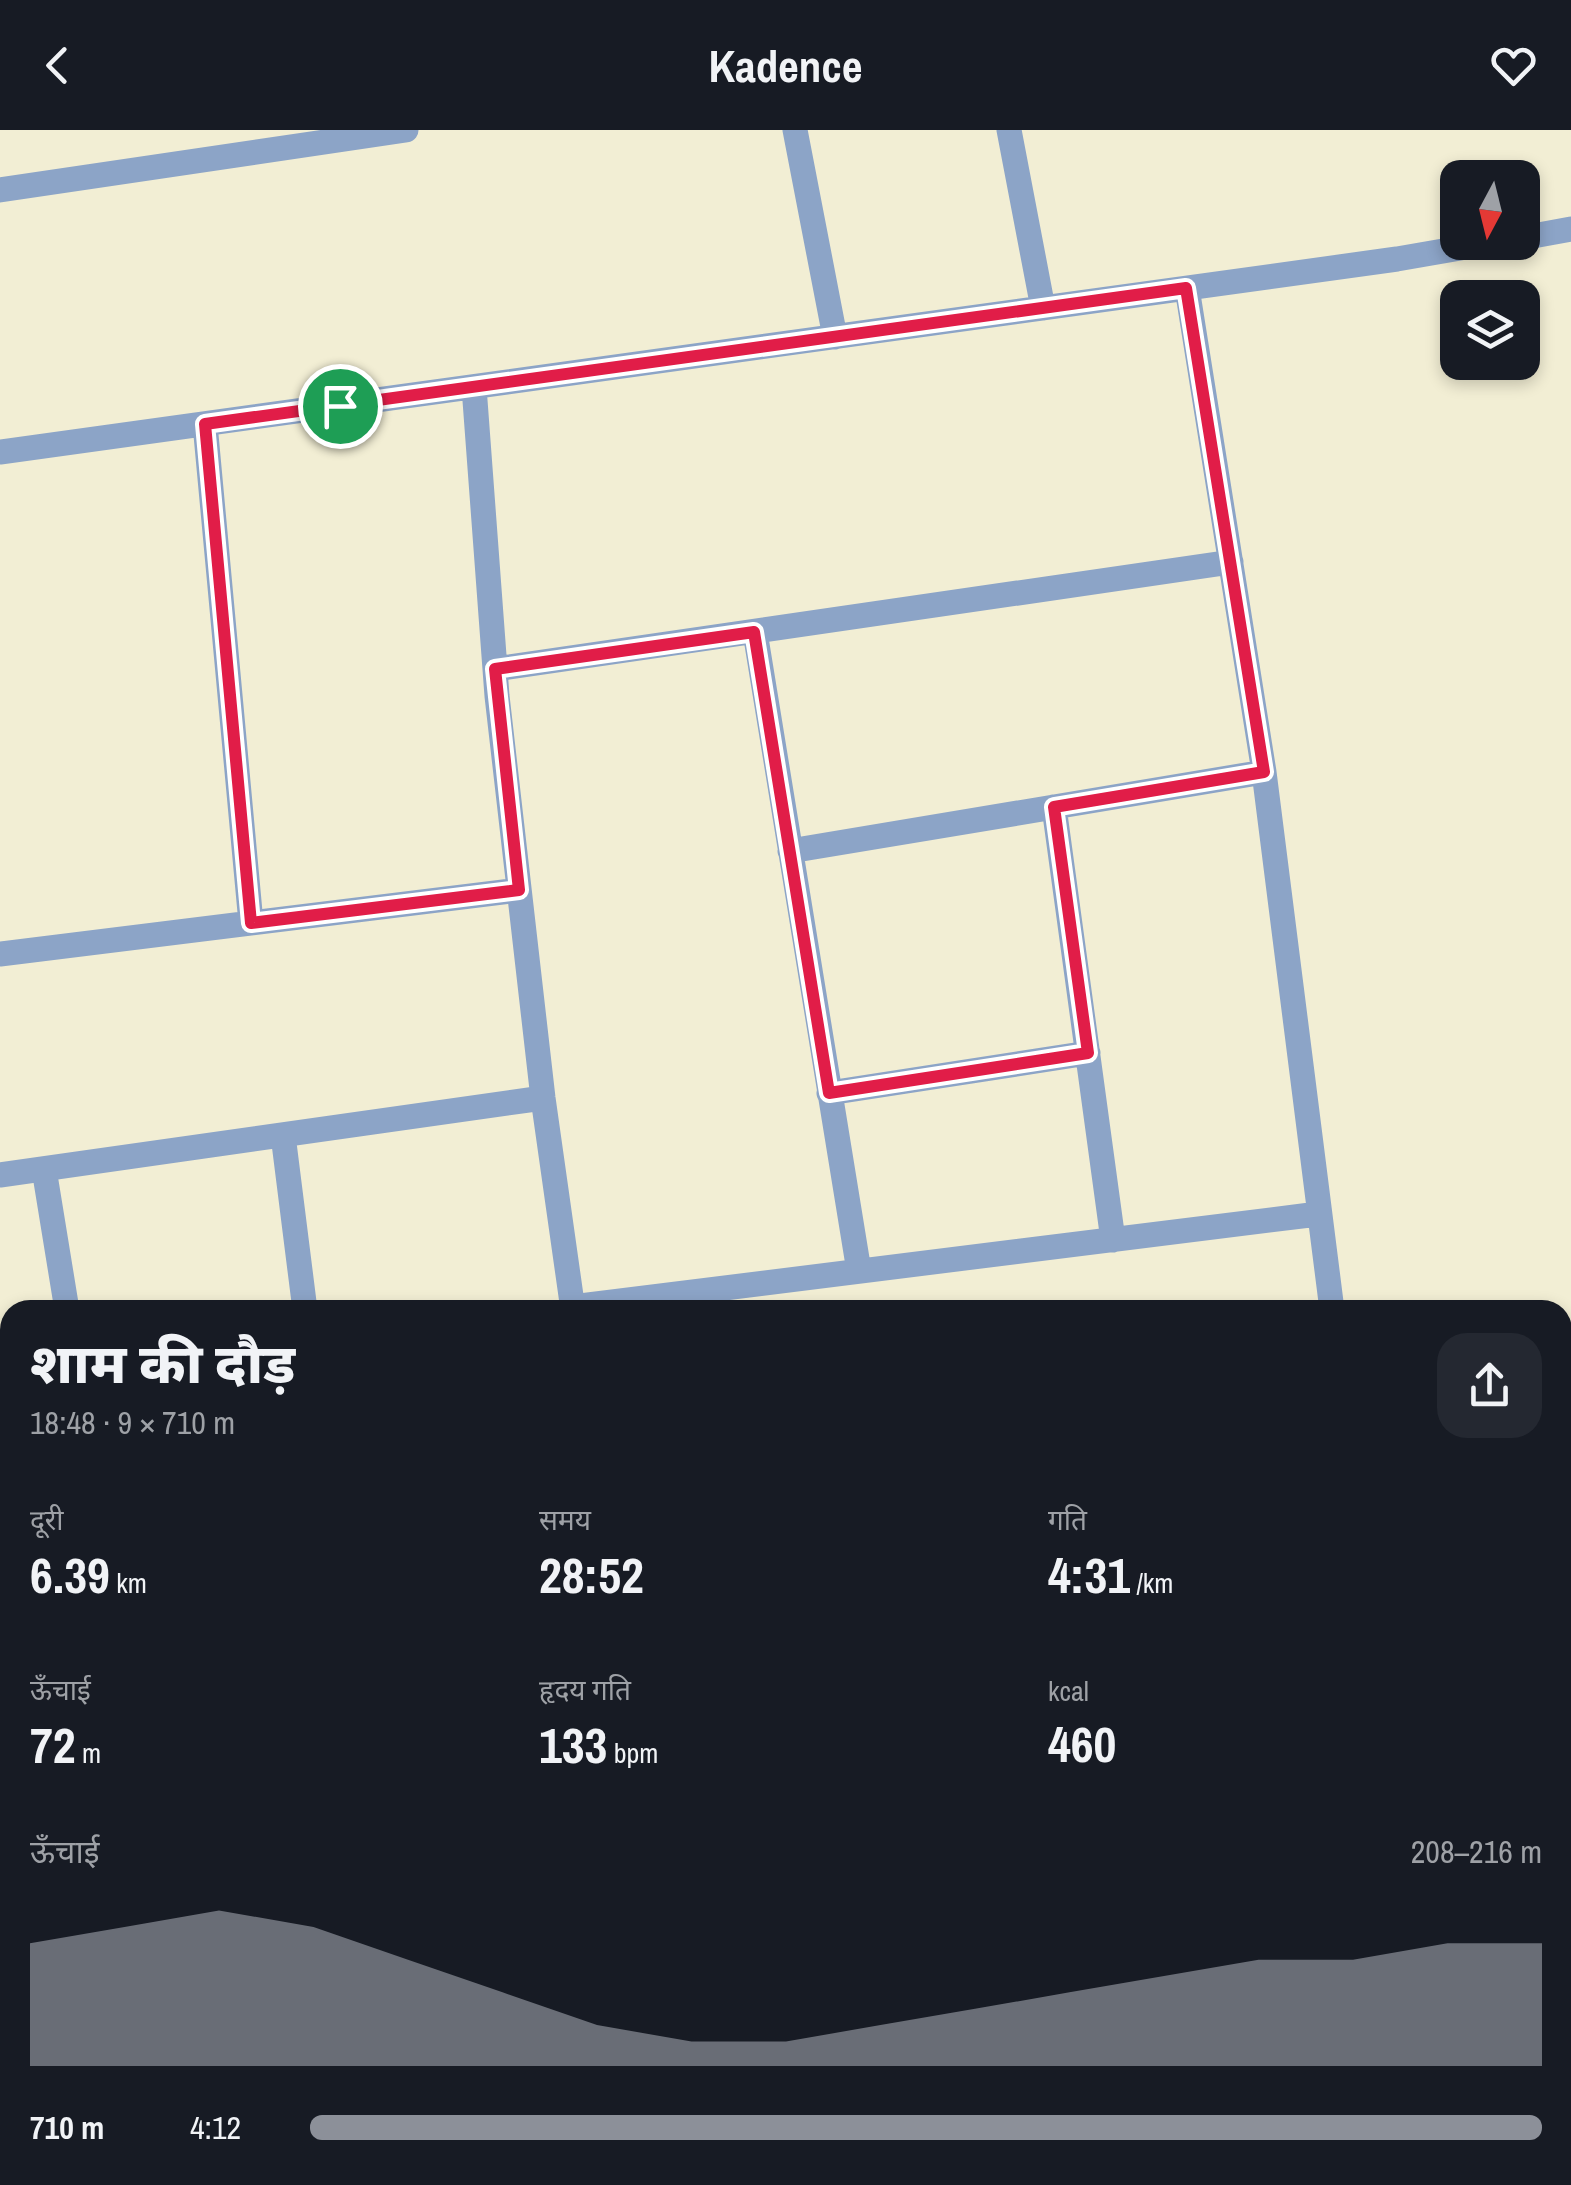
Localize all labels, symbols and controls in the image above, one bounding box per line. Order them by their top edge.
text: Kadence [709,35,862,96]
icon: back [30,38,85,93]
icon: heart [1486,38,1541,93]
north arrow [1440,160,1540,260]
map controls [1440,160,1540,380]
button: layers [1440,280,1540,380]
pin [298,364,383,449]
icon: arrive [313,379,368,434]
text: शाम की दौड़ [30,1326,295,1400]
button: share [1437,1333,1542,1438]
text: 18:48 · 9 × 710 m [30,1401,235,1444]
text: दूरी [30,1501,64,1539]
text: समय [539,1501,591,1539]
text: गति [1048,1501,1087,1539]
text: 6.39 [30,1541,110,1609]
text: 28:52 [539,1541,644,1609]
text: 4:31 [1048,1541,1130,1609]
text: km [110,1564,147,1602]
text: /km [1130,1564,1173,1602]
text: ऊँचाई [30,1671,91,1709]
text: हृदय गति [539,1671,631,1709]
text: kcal [1048,1672,1089,1710]
text: 460 [1048,1710,1116,1778]
text: 72 [30,1711,76,1779]
text: 133 [539,1711,607,1779]
text: m [76,1734,101,1772]
text: bpm [607,1734,658,1772]
text: ऊँचाई [30,1830,99,1873]
text: 208–216 m [1411,1830,1542,1873]
text: 710 m [30,2106,104,2149]
text: 4:12 [190,2106,241,2149]

